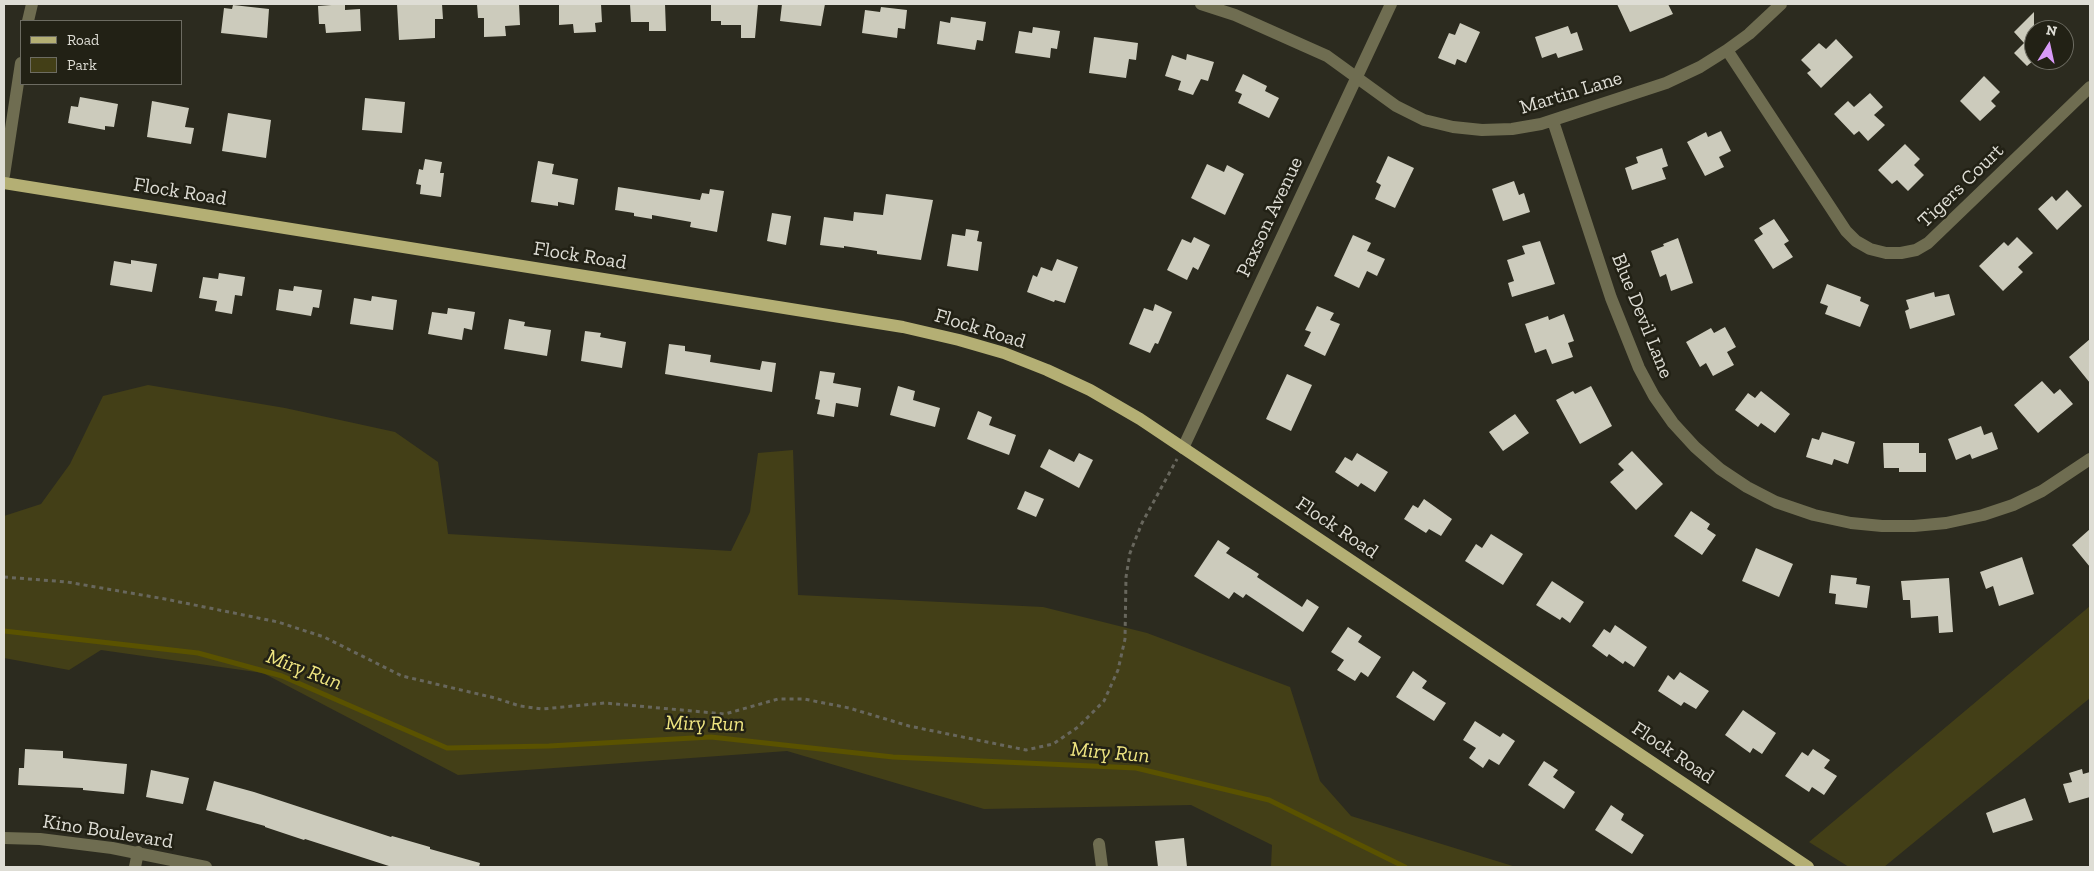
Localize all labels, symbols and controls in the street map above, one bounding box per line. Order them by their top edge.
legend [20,20,182,85]
north arrow [2024,20,2074,70]
text: N [2045,21,2058,40]
text: Road [67,31,99,49]
text: Park [67,56,97,74]
street label: Martin Lane [1517,66,1625,120]
street label: Tigers Court [1913,139,2009,233]
street label: Paxson Avenue [1232,153,1308,281]
street label: Flock Road [132,173,228,211]
street label: Flock Road [532,237,628,275]
street label: Blue Devil Lane [1606,250,1678,382]
street label: Flock Road [932,304,1028,354]
street label: Flock Road [1291,492,1383,564]
water label: Miry Run [263,644,345,696]
water label: Miry Run [665,711,745,737]
street label: Flock Road [1627,717,1719,789]
water label: Miry Run [1069,737,1151,769]
street label: Kino Boulevard [41,810,175,854]

